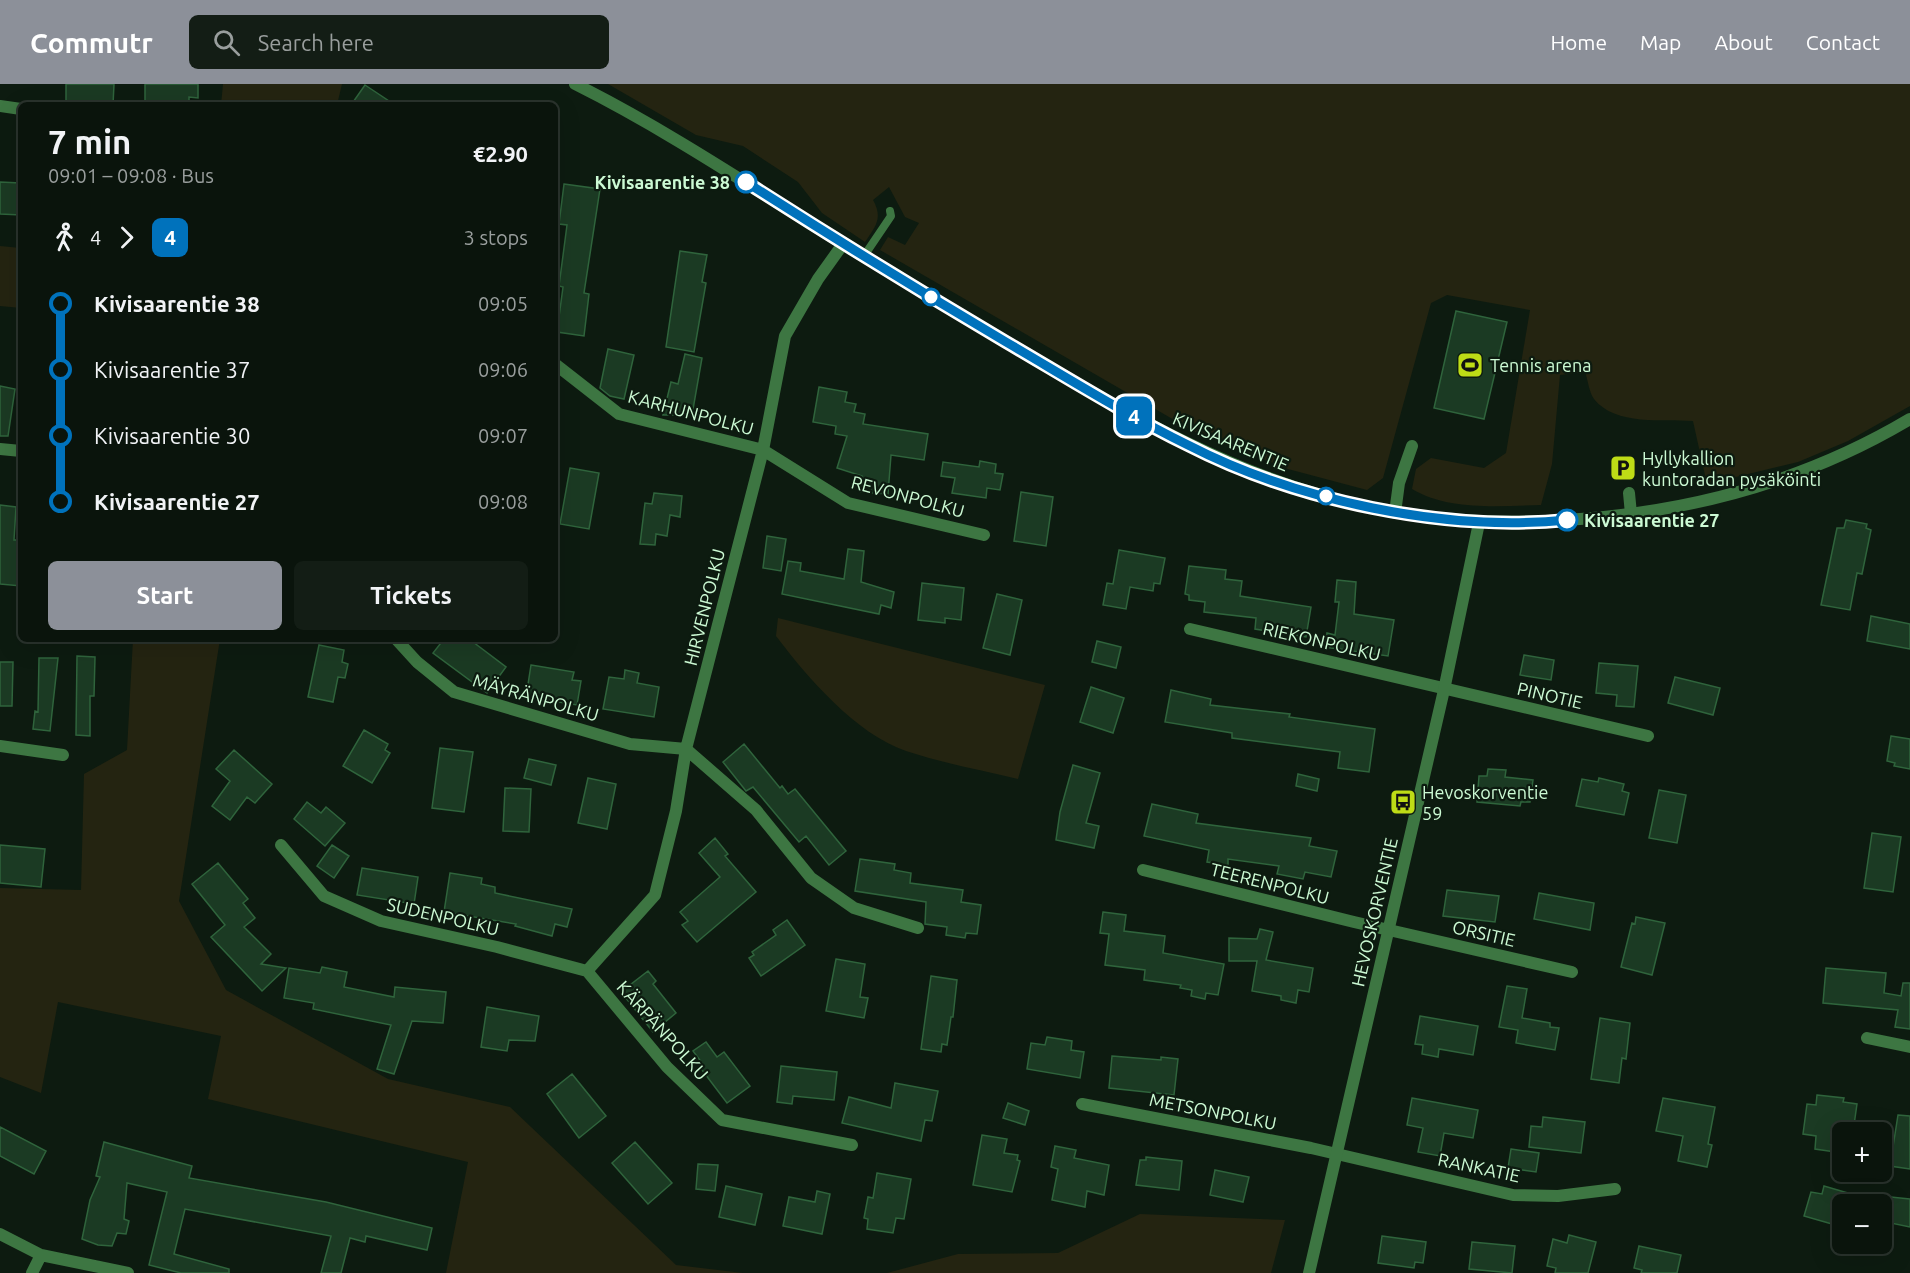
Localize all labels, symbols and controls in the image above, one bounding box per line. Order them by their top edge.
search box [189,15,609,69]
icon: search [210,26,243,59]
text: Commutr [30,27,153,58]
text: Search here [258,30,374,55]
text: Home [1550,30,1607,54]
text: Map [1640,30,1681,54]
text: About [1714,30,1773,54]
text: Contact [1806,30,1880,54]
text: 7 min [48,123,131,160]
text: €2.90 [473,141,528,166]
text: 09:01 – 09:08 · Bus [48,164,214,187]
marker: Kivisaarentie 38 [735,171,757,193]
place label: Kivisaarentie 38 [594,172,730,192]
icon: walk [48,221,81,254]
icon: forward [110,221,143,254]
text: 4 [164,225,176,249]
text: 4 [90,226,101,249]
text: 3 stops [464,226,528,249]
unlabelled marker [922,288,940,306]
text: Kivisaarentie 38 [94,291,260,316]
text: 09:05 [478,292,528,315]
sports icon: Tennis arena [1455,350,1485,380]
place label: Tennis arena [1490,355,1591,375]
text: Kivisaarentie 37 [94,357,250,382]
text: 09:06 [478,358,528,381]
street label: KARHUNPOLKU [626,386,756,438]
line badge: 4 [1114,396,1154,436]
text: 4 [1128,404,1140,428]
street label: KIVISAARENTIE [1170,408,1292,474]
text: Kivisaarentie 30 [94,423,250,448]
text: 09:07 [478,424,528,447]
place label: Hyllykallion kuntoradan pysäköinti [1642,448,1821,489]
parking icon: Hyllykallion kuntoradan pysäköinti [1608,453,1638,483]
street label: REVONPOLKU [849,471,967,521]
unlabelled marker [1317,487,1335,505]
text: Kivisaarentie 27 [94,489,260,514]
text: 09:08 [478,490,528,513]
marker: Kivisaarentie 27 [1556,509,1578,531]
place label: Kivisaarentie 27 [1584,510,1720,530]
street label: HIRVENPOLKU [680,546,728,668]
button: Start [48,561,282,630]
button: Tickets [294,561,528,630]
street label: RIEKONPOLKU [1261,618,1383,664]
street label: MÄYRÄNPOLKU [471,669,601,725]
street label: PINOTIE [1515,678,1585,712]
place label: Hevoskorventie 59 [1422,782,1548,823]
bus stop icon: Hevoskorventie 59 [1388,787,1418,817]
street label: HEVOSKORVENTIE [1347,836,1401,988]
street label: TEERENPOLKU [1209,859,1331,907]
street label: SUDENPOLKU [385,893,501,939]
street label: ORSITIE [1451,916,1517,950]
street label: KÄRPÄNPOLKU [613,976,713,1084]
street label: METSONPOLKU [1148,1089,1278,1133]
map controls [1832,1122,1892,1254]
button: + [1832,1122,1892,1182]
street label: RANKATIE [1436,1149,1522,1185]
button: − [1832,1194,1892,1254]

